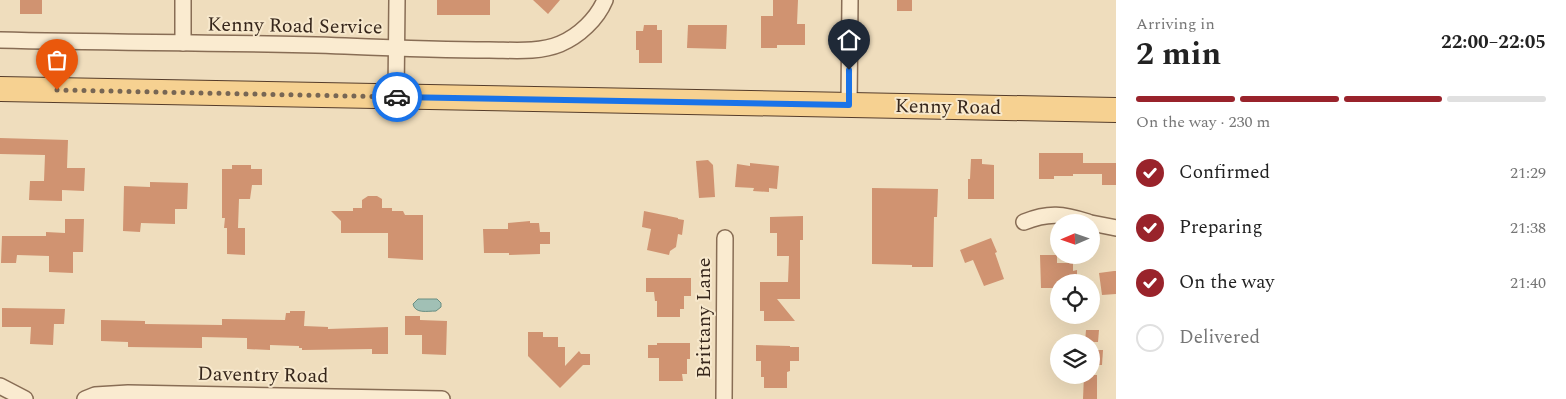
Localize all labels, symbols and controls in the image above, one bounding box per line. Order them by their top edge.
street label: Kenny Road Service [207,9,383,43]
text: Arriving in [1136,12,1215,36]
pin [828,19,870,70]
icon: home [835,26,863,54]
text: 22:00–22:05 [1441,28,1546,57]
text: 2 min [1136,30,1221,79]
pin [36,39,78,90]
icon: bag [43,46,71,74]
courier [372,72,422,122]
icon: car [383,83,411,111]
street label: Kenny Road [895,91,1001,123]
text: On the way · 230 m [1136,110,1270,134]
text: Confirmed [1179,158,1270,187]
icon: check [1136,159,1164,187]
text: 21:29 [1510,161,1546,185]
text: Preparing [1179,213,1263,242]
north arrow [1050,214,1100,264]
map controls [1050,214,1100,384]
icon: check [1136,214,1164,242]
text: 21:38 [1510,216,1546,240]
street label: Brittany Lane [689,257,719,379]
text: On the way [1179,268,1275,297]
icon: check [1136,269,1164,297]
text: 21:40 [1510,271,1546,295]
button: locate [1050,274,1100,324]
text: Delivered [1179,323,1260,352]
button: layers [1050,334,1100,384]
street label: Daventry Road [197,359,329,391]

